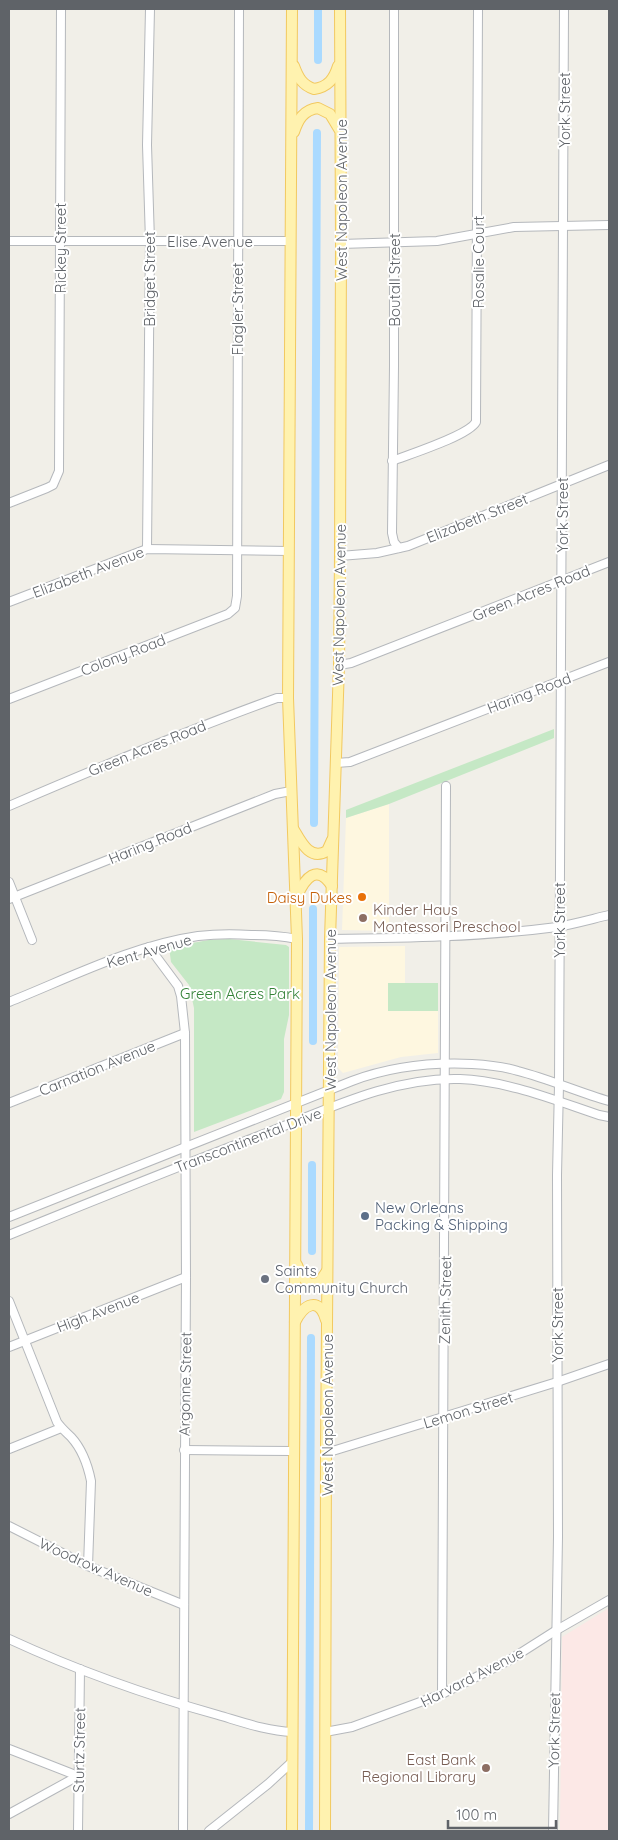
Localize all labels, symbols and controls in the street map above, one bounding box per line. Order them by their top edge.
street label: York Street [555,72,574,148]
street label: West Napoleon Avenue [332,119,351,281]
street label: Rickey Street [51,203,70,293]
street label: Rosalie Court [469,216,488,308]
street label: Bridget Street [140,231,159,327]
street label: Elise Avenue [167,232,253,251]
street label: Boutall Street [385,233,404,327]
street label: Flagler Street [228,262,247,356]
street label: York Street [553,477,572,553]
street label: Elizabeth Street [424,489,530,547]
street label: West Napoleon Avenue [328,524,350,686]
street label: Elizabeth Avenue [29,542,147,602]
street label: Green Acres Road [469,561,593,625]
street label: Colony Road [78,630,168,680]
street label: Haring Road [484,668,574,718]
street label: Green Acres Road [85,716,209,780]
street label: Haring Road [106,818,194,868]
street label: York Street [550,882,569,958]
place label: Daisy Dukes [267,888,352,907]
marker: Daisy Dukes [356,891,368,903]
place label: Kinder Haus Montessori Preschool [373,900,521,936]
marker: Kinder Haus Montessori Preschool [357,912,369,924]
street label: West Napoleon Avenue [321,929,340,1091]
street label: Kent Avenue [104,930,194,972]
park label: Green Acres Park [180,984,300,1003]
street label: Carnation Avenue [36,1036,158,1100]
street label: Transcontinental Drive [172,1103,324,1177]
place label: New Orleans Packing & Shipping [375,1198,508,1234]
marker: New Orleans Packing & Shipping [359,1210,371,1222]
street label: Zenith Street [435,1256,455,1344]
place label: Saints Community Church [275,1261,408,1297]
marker: Saints Community Church [259,1273,271,1285]
street label: High Avenue [54,1287,142,1337]
street label: York Street [548,1287,567,1363]
street label: Argonne Street [175,1332,195,1436]
street label: West Napoleon Avenue [318,1334,337,1496]
street label: Lemon Street [421,1387,515,1433]
street label: Woodrow Avenue [36,1533,156,1601]
street label: Harvard Avenue [417,1643,527,1711]
street label: York Street [544,1692,564,1768]
street label: Sturtz Street [69,1707,89,1793]
place label: East Bank Regional Library [361,1750,476,1786]
marker: East Bank Regional Library [480,1762,492,1774]
scale bar [448,1798,556,1830]
text: 100 m [456,1805,497,1824]

